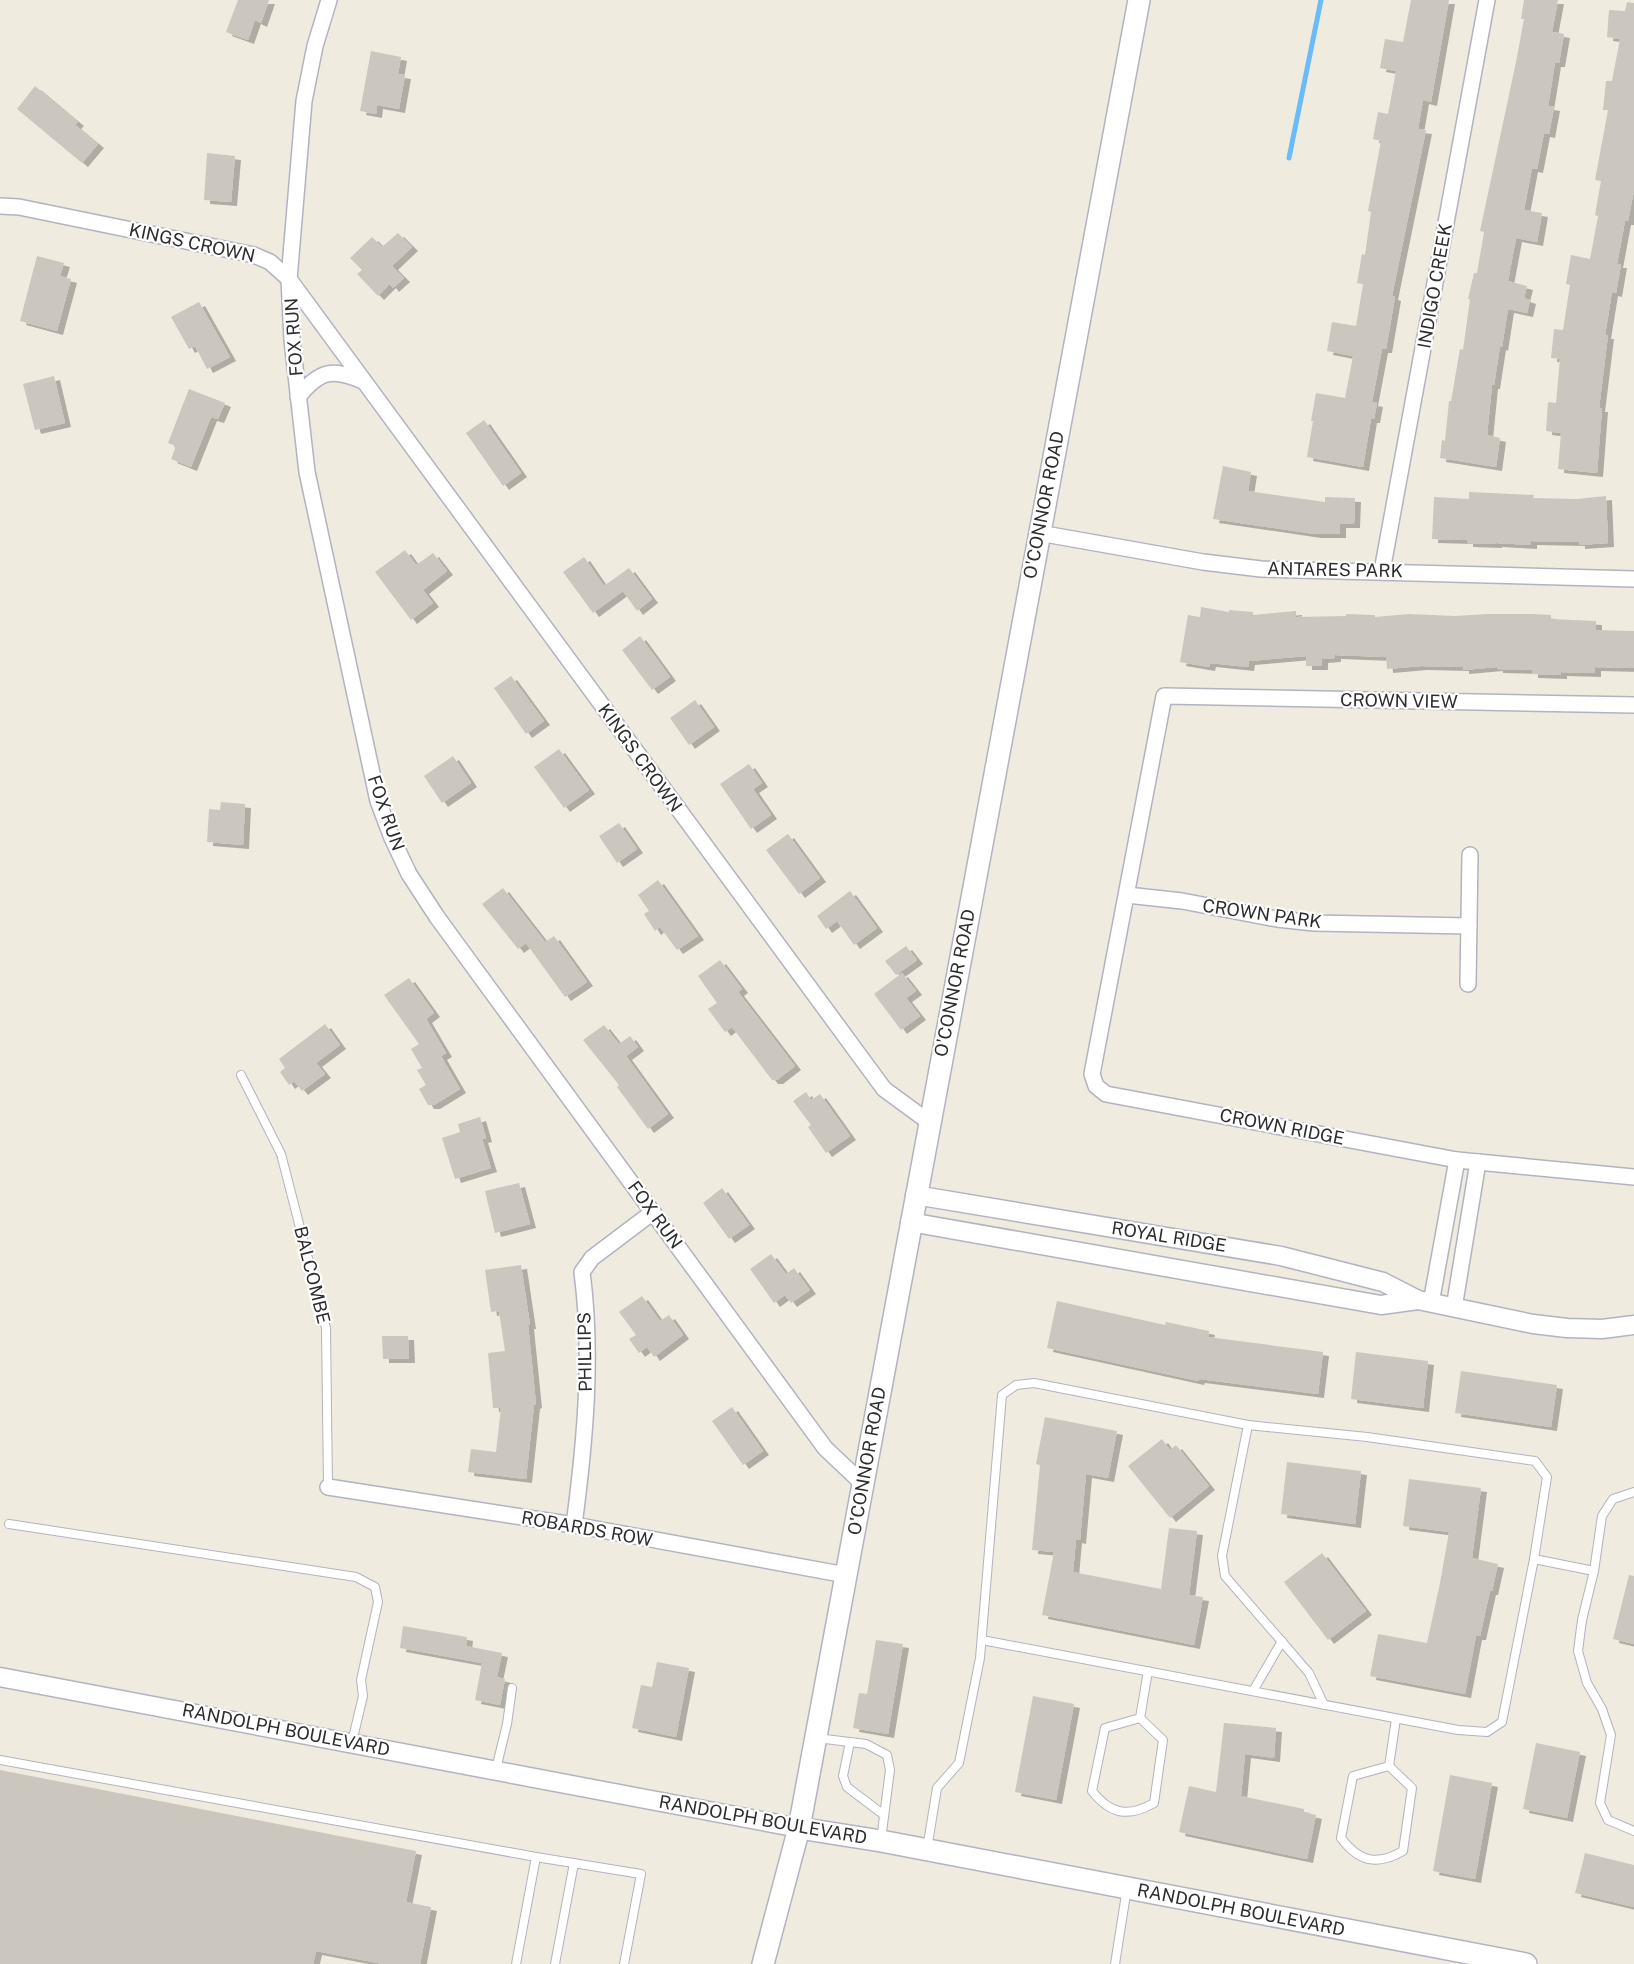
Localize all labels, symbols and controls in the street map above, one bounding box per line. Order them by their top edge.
street label: KINGS CROWN [127,219,257,266]
street label: INDIGO CREEK [1413,222,1456,350]
street label: FOX RUN [280,297,307,377]
street label: O'CONNOR ROAD [1019,429,1068,581]
street label: ANTARES PARK [1267,558,1403,581]
street label: CROWN VIEW [1340,689,1458,712]
street label: KINGS CROWN [594,700,687,816]
street label: FOX RUN [364,772,409,853]
street label: CROWN PARK [1201,895,1323,932]
street label: O'CONNOR ROAD [930,907,979,1059]
street label: CROWN RIDGE [1218,1104,1346,1149]
street label: FOX RUN [624,1177,687,1253]
street label: ROYAL RIDGE [1110,1217,1228,1256]
street label: BALCOMBE [290,1224,335,1326]
street label: PHILLIPS [573,1312,596,1392]
street label: O'CONNOR ROAD [843,1385,890,1537]
street label: ROBARDS ROW [520,1507,654,1550]
street label: RANDOLPH BOULEVARD [181,1699,392,1760]
street label: RANDOLPH BOULEVARD [657,1791,869,1848]
street label: RANDOLPH BOULEVARD [1136,1879,1347,1940]

